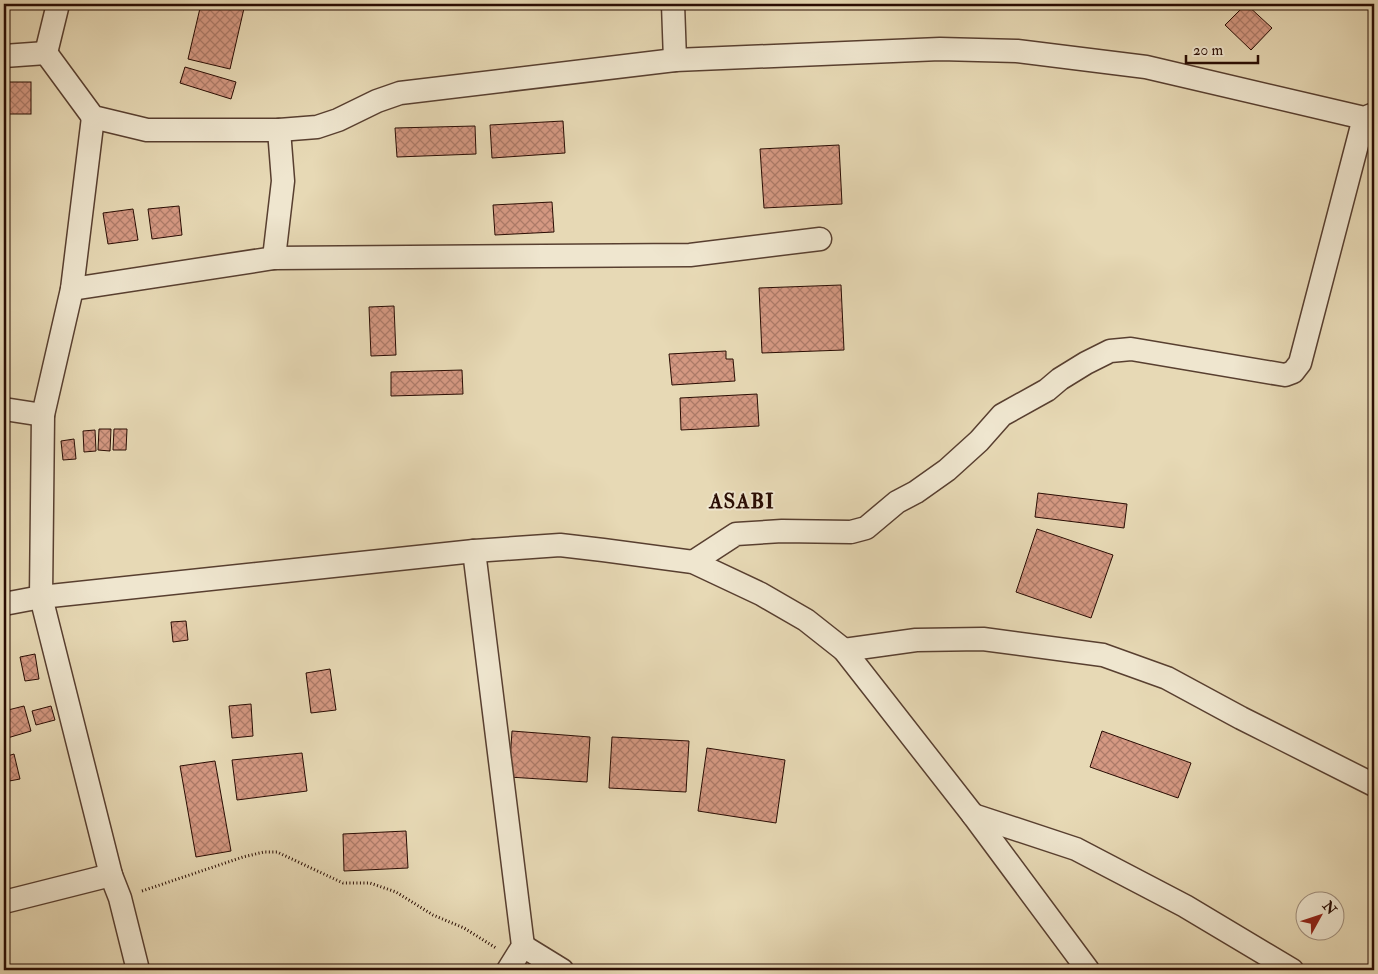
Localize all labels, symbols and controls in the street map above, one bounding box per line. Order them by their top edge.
scale bar [1186,32,1258,64]
text: 20 m [1193,41,1223,60]
district label: ASABI [708,488,775,515]
north arrow [1296,892,1346,942]
text: N [1318,897,1340,919]

